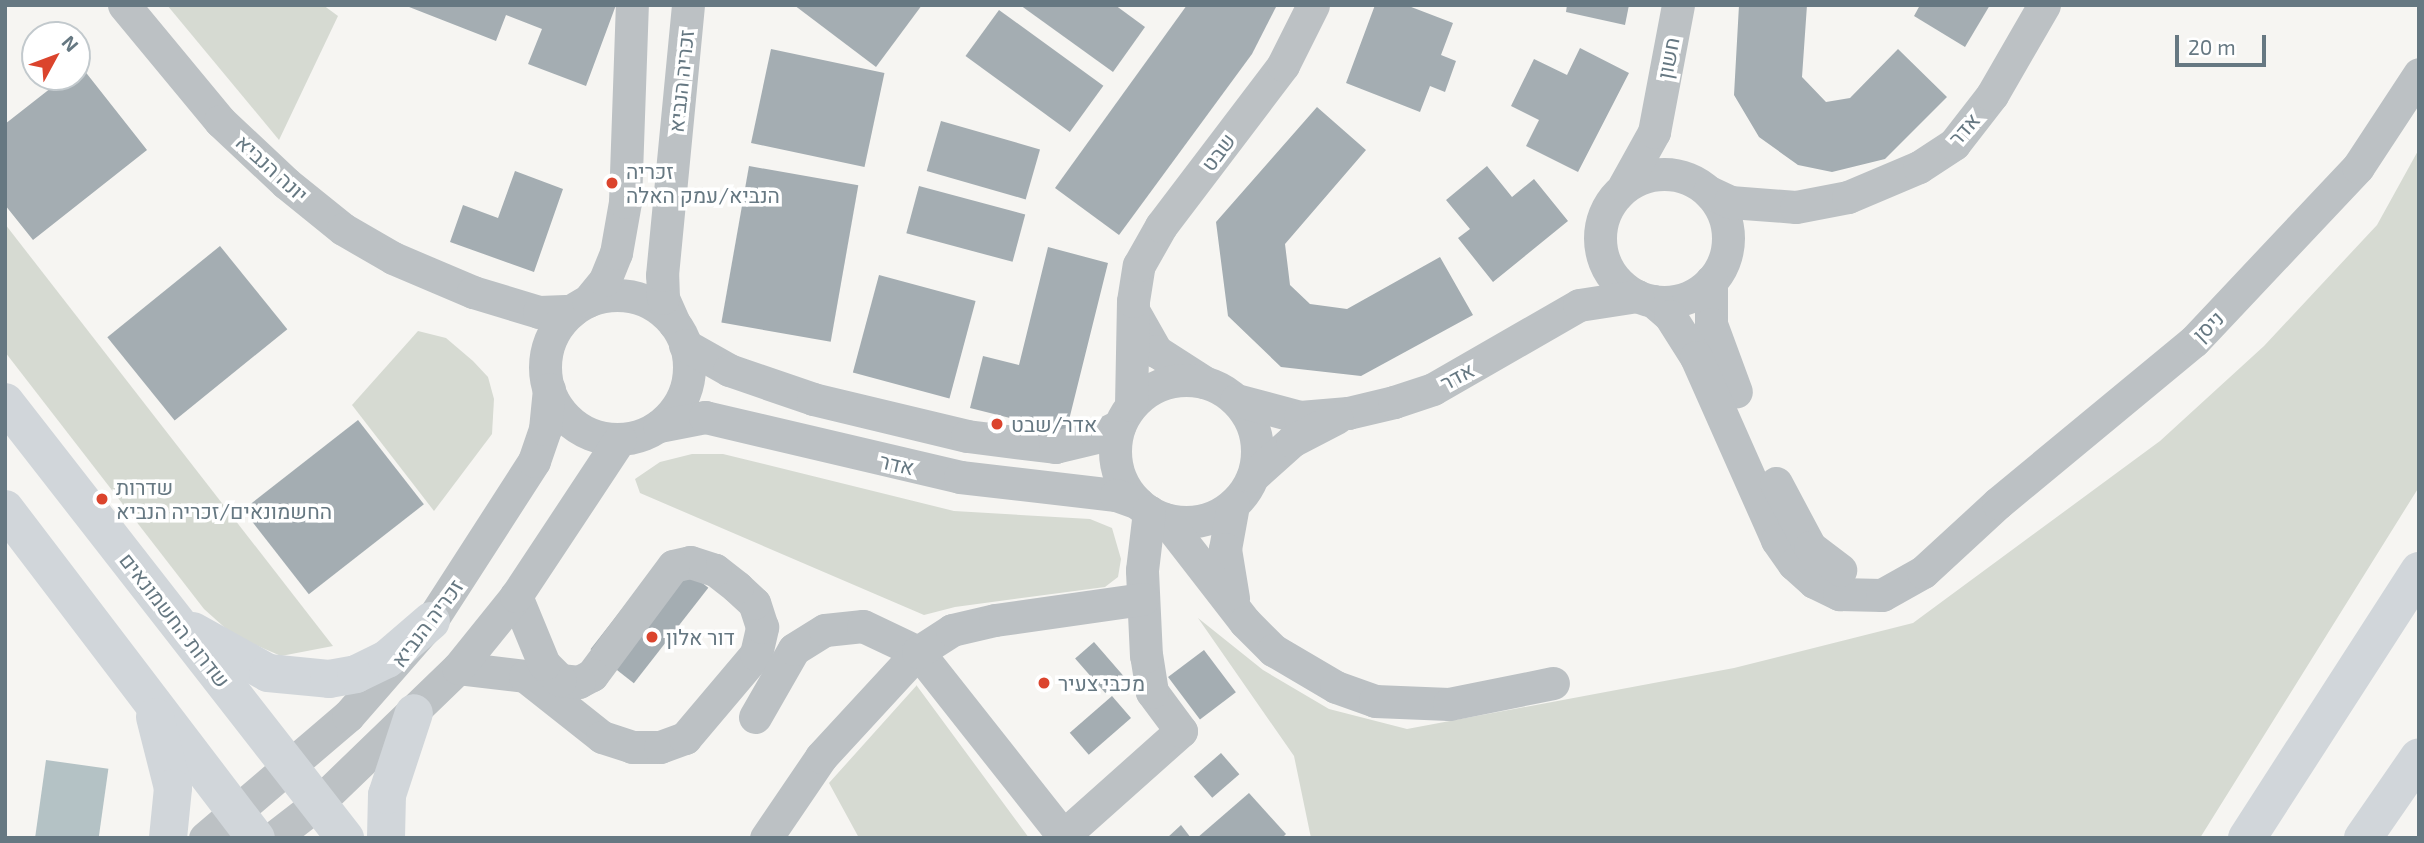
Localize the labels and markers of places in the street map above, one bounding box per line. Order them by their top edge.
place label: זכריה הנביא/עמק האלה [626,158,780,208]
marker: זכריה הנביא/עמק האלה [604,175,620,191]
place label: אדר/שבט [1011,411,1097,437]
marker: אדר/שבט [989,416,1005,432]
place label: שדרות החשמונאים/זכריה הנביא [116,474,332,524]
marker: שדרות החשמונאים/זכריה הנביא [94,491,110,507]
place label: דור אלון [666,624,735,650]
marker: דור אלון [644,629,660,645]
place label: מכבי צעיר [1058,670,1145,696]
marker: מכבי צעיר [1036,675,1052,691]

